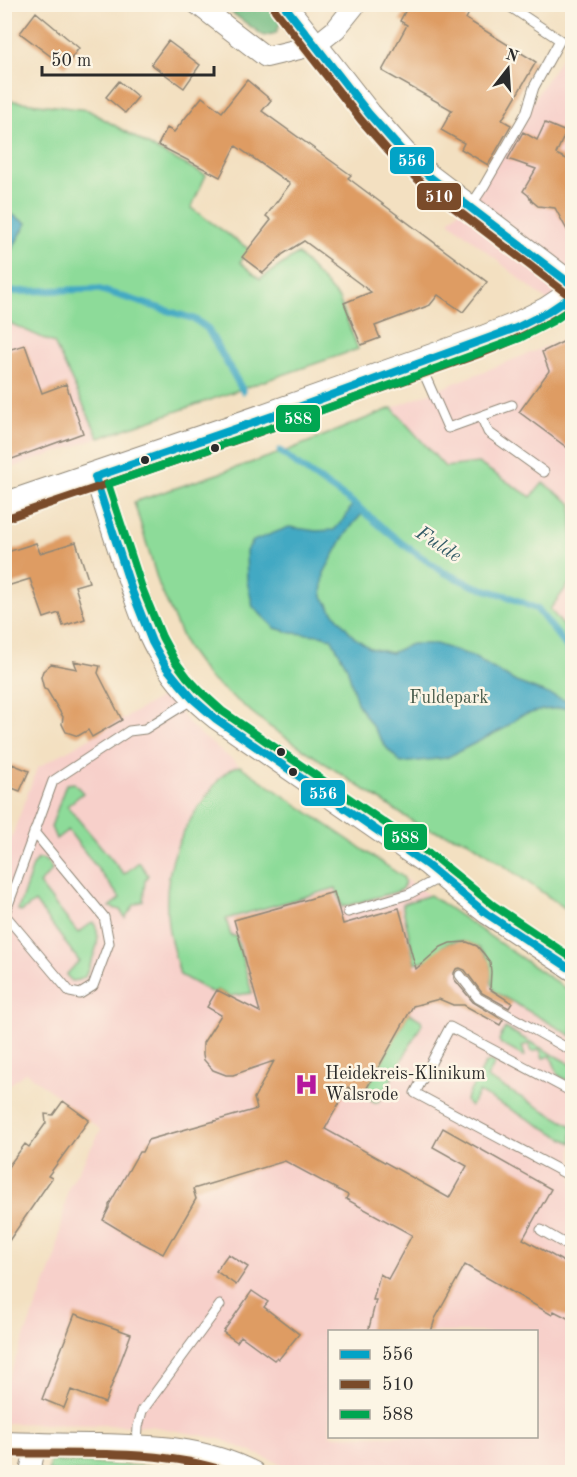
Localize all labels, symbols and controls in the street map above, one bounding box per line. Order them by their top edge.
scale bar [42,39,214,77]
north arrow [478,39,538,99]
text: N [504,47,521,66]
text: 50 m [51,52,91,70]
line badge: 556 [389,146,435,175]
text: 556 [398,154,426,170]
line badge: 510 [416,182,462,211]
text: 510 [425,190,453,206]
line badge: 588 [275,404,321,433]
text: 588 [284,412,312,428]
unlabelled marker [209,442,221,454]
unlabelled marker [139,454,151,466]
water label: Fulde [411,523,464,567]
park label: Fuldepark [409,689,489,707]
unlabelled marker [275,746,287,758]
unlabelled marker [287,766,299,778]
line badge: 556 [300,779,346,807]
text: 556 [309,787,337,803]
line badge: 588 [383,823,428,851]
text: 588 [391,831,419,847]
place label: Heidekreis-Klinikum Walsrode [325,1065,486,1104]
hospital icon: Heidekreis-Klinikum Walsrode [294,1071,320,1097]
legend [328,1330,538,1438]
text: 556 [382,1346,413,1364]
text: 510 [382,1376,413,1394]
text: 588 [382,1406,413,1424]

